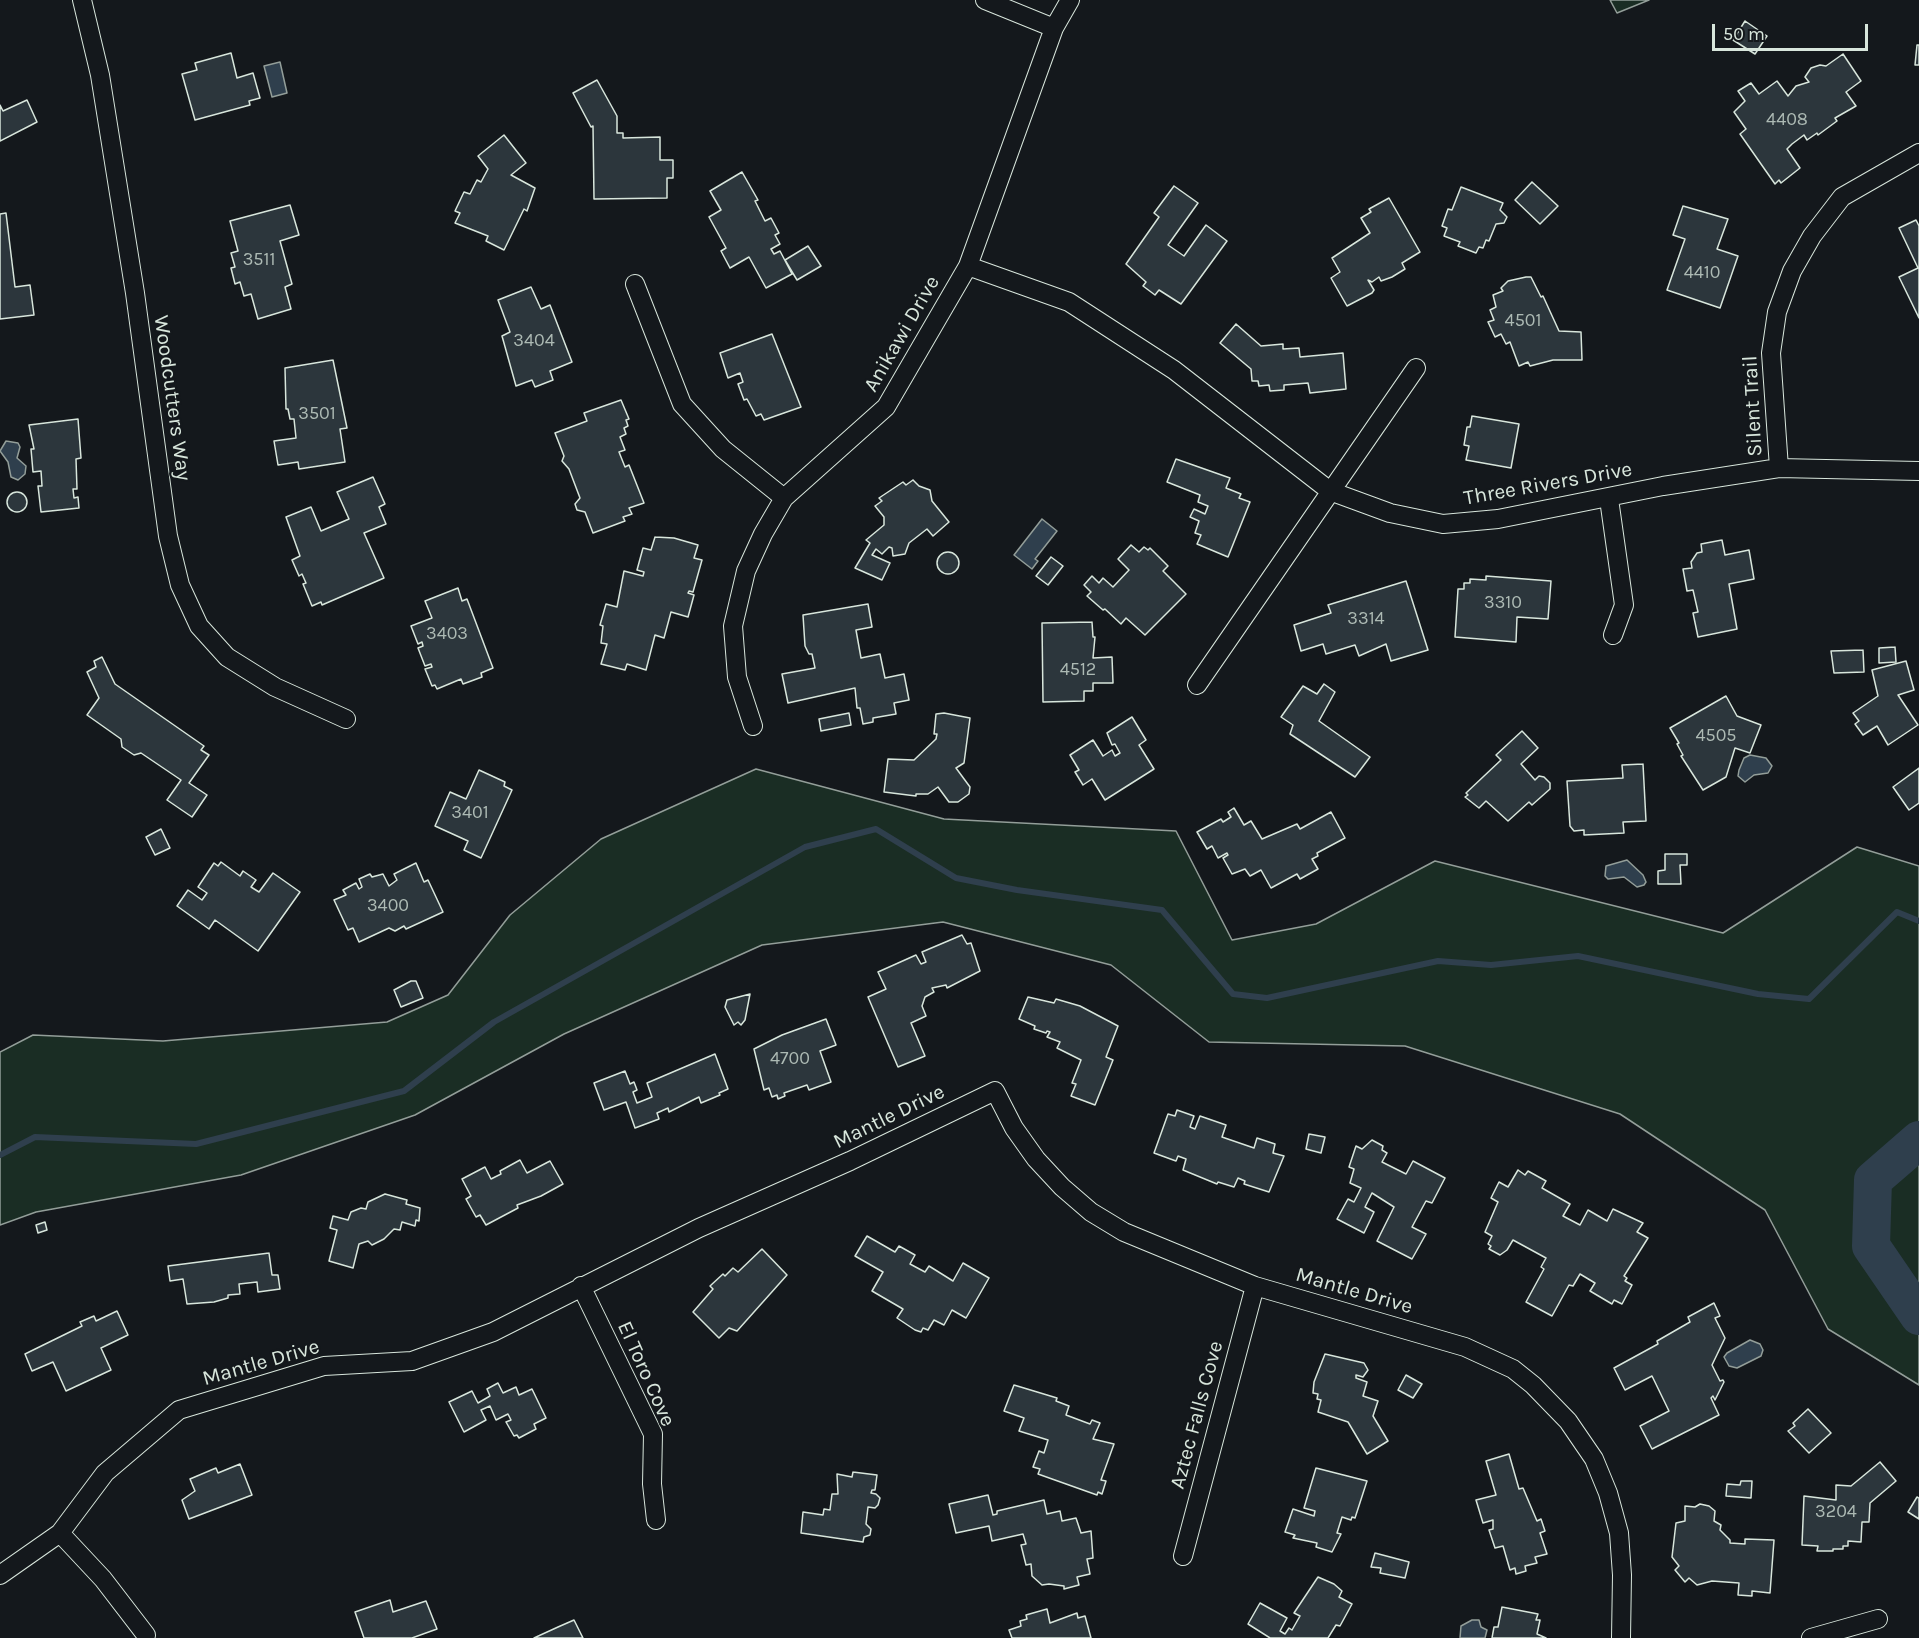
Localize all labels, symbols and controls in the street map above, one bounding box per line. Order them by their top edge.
scale bar [1715,12,1871,50]
text: 50 m [1723,23,1765,45]
house number: 4408 [1766,109,1808,131]
house number: 3511 [243,249,275,271]
house number: 4410 [1684,262,1720,284]
street label: Anikawi Drive [859,271,945,397]
house number: 4501 [1505,310,1541,332]
street label: Woodcutters Way [148,314,196,482]
house number: 3404 [513,330,555,352]
street label: Silent Trail [1738,355,1768,457]
house number: 3501 [298,403,336,425]
street label: Three Rivers Drive [1462,457,1634,511]
house number: 3310 [1484,592,1522,614]
house number: 3314 [1347,608,1385,630]
house number: 3403 [426,623,468,645]
house number: 4512 [1060,659,1096,681]
house number: 4505 [1695,725,1737,747]
house number: 3401 [451,802,489,824]
house number: 3400 [367,895,409,917]
house number: 4700 [770,1048,810,1070]
street label: Mantle Drive [829,1079,949,1155]
street label: Mantle Drive [1293,1262,1415,1320]
street label: El Toro Cove [612,1317,680,1431]
street label: Mantle Drive [200,1334,322,1392]
street label: Aztec Falls Cove [1165,1338,1229,1492]
house number: 3204 [1815,1501,1857,1523]

